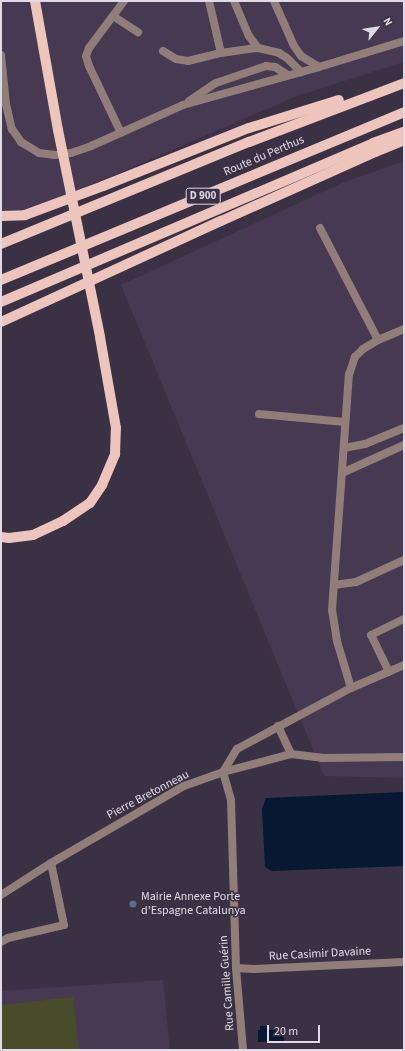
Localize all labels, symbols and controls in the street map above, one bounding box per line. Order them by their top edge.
north arrow [357,8,397,48]
text: N [379,15,396,29]
street label: Route du Perthus [221,133,307,179]
road number: D 900 [185,187,221,205]
street label: Pierre Bretonneau [104,767,192,823]
place label: Mairie Annexe Porte d'Espagne Catalunya [141,890,246,918]
marker: Mairie Annexe Porte d'Espagne Catalunya [128,899,138,909]
street label: Rue Camille Guérin [216,935,238,1031]
street label: Rue Casimir Davaine [269,944,371,964]
scale bar [269,1017,322,1043]
text: 20 m [274,1023,298,1040]

